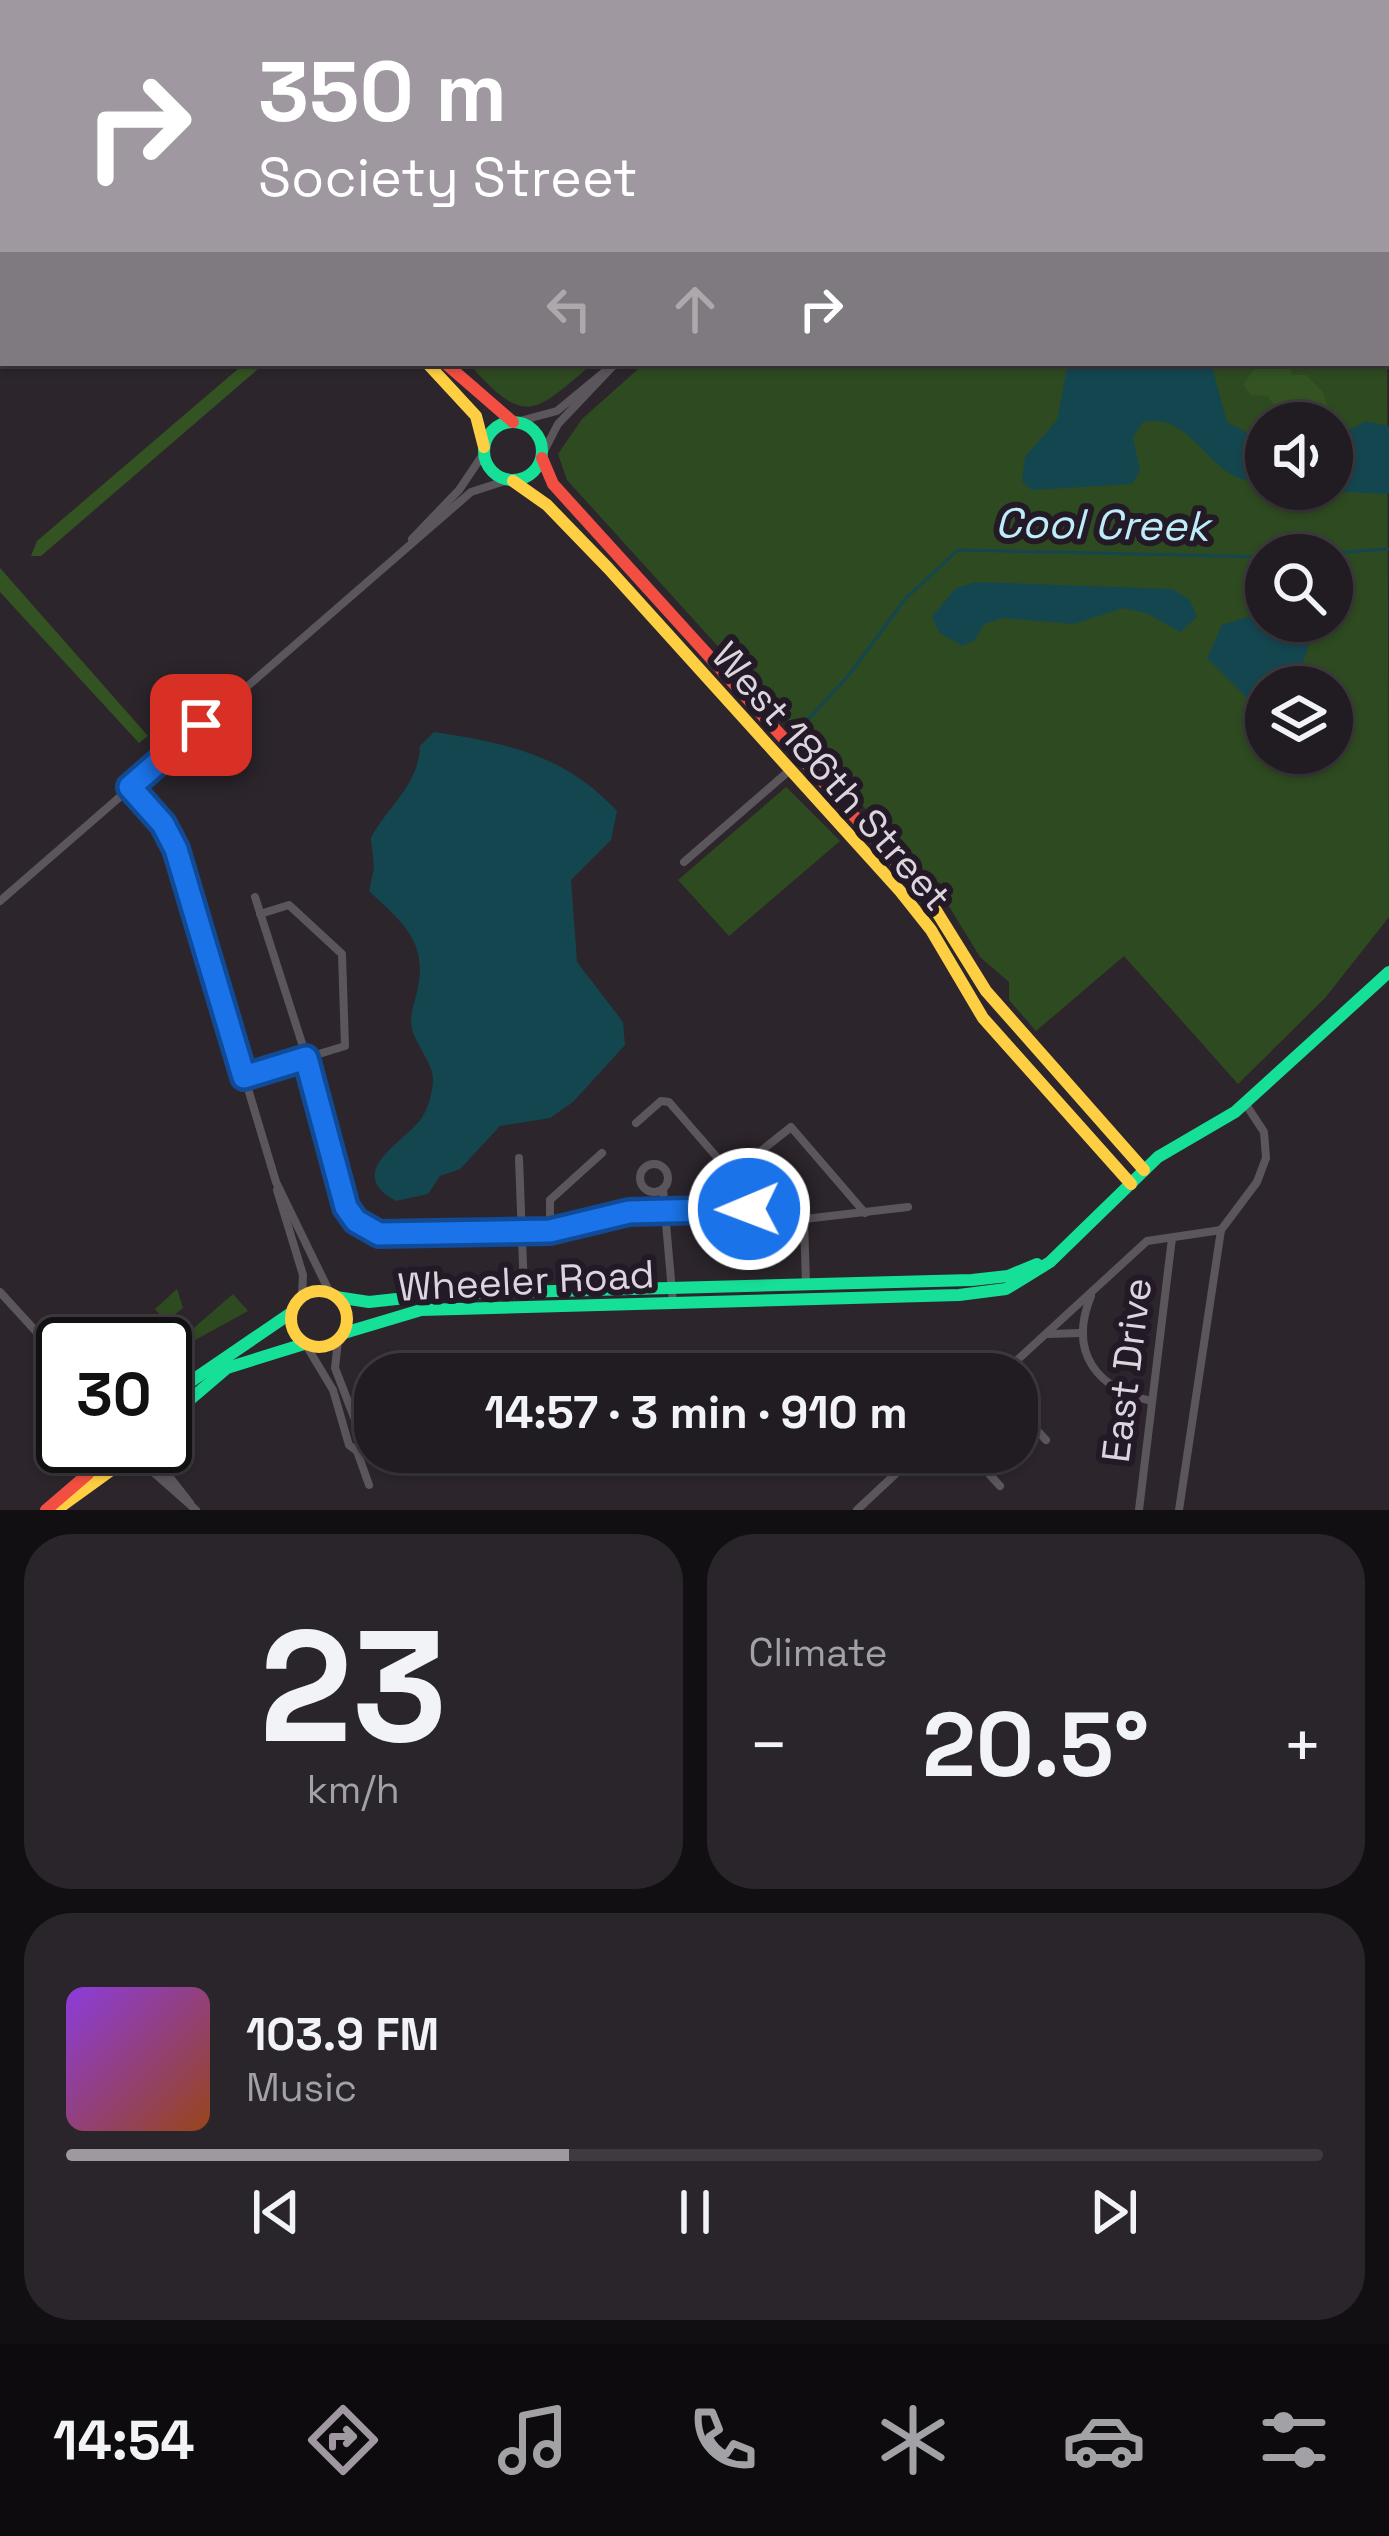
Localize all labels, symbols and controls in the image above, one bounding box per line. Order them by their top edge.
text: 350 m [258,38,507,146]
icon: right [60,48,216,204]
text: Society Street [258,143,638,212]
icon: left [536,276,602,342]
icon: ahead [662,276,728,342]
icon: right [788,276,854,342]
map controls [1245,402,1353,774]
button: sound [1245,402,1353,510]
water label: Cool Creek [994,496,1214,553]
button: search [1245,534,1353,642]
street label: West 186th Street [702,632,962,921]
button: layers [1245,666,1353,774]
pin [150,674,252,776]
icon: arrive [168,692,234,758]
position arrow [686,1146,812,1272]
street label: Wheeler Road [396,1249,656,1312]
street label: East Drive [1091,1275,1162,1465]
speed limit sign: 30 [36,1317,192,1473]
text: 14:57 · 3 min · 910 m [484,1384,908,1441]
text: 23 [259,1587,447,1787]
text: Climate [749,1628,888,1677]
text: 20.5° [922,1687,1149,1802]
text: − [749,1703,789,1787]
text: + [1282,1703,1323,1787]
text: km/h [307,1765,400,1814]
text: 103.9 FM [246,2006,439,2063]
text: Music [246,2063,357,2112]
icon: previous [243,2179,309,2245]
icon: pause [662,2179,728,2245]
icon: next [1081,2179,1147,2245]
icon: directions [301,2398,385,2482]
icon: music [491,2398,575,2482]
icon: phone [681,2398,765,2482]
icon: climate [871,2398,955,2482]
icon: car [1062,2398,1146,2482]
icon: filters [1252,2398,1336,2482]
text: 14:54 [53,2406,195,2475]

